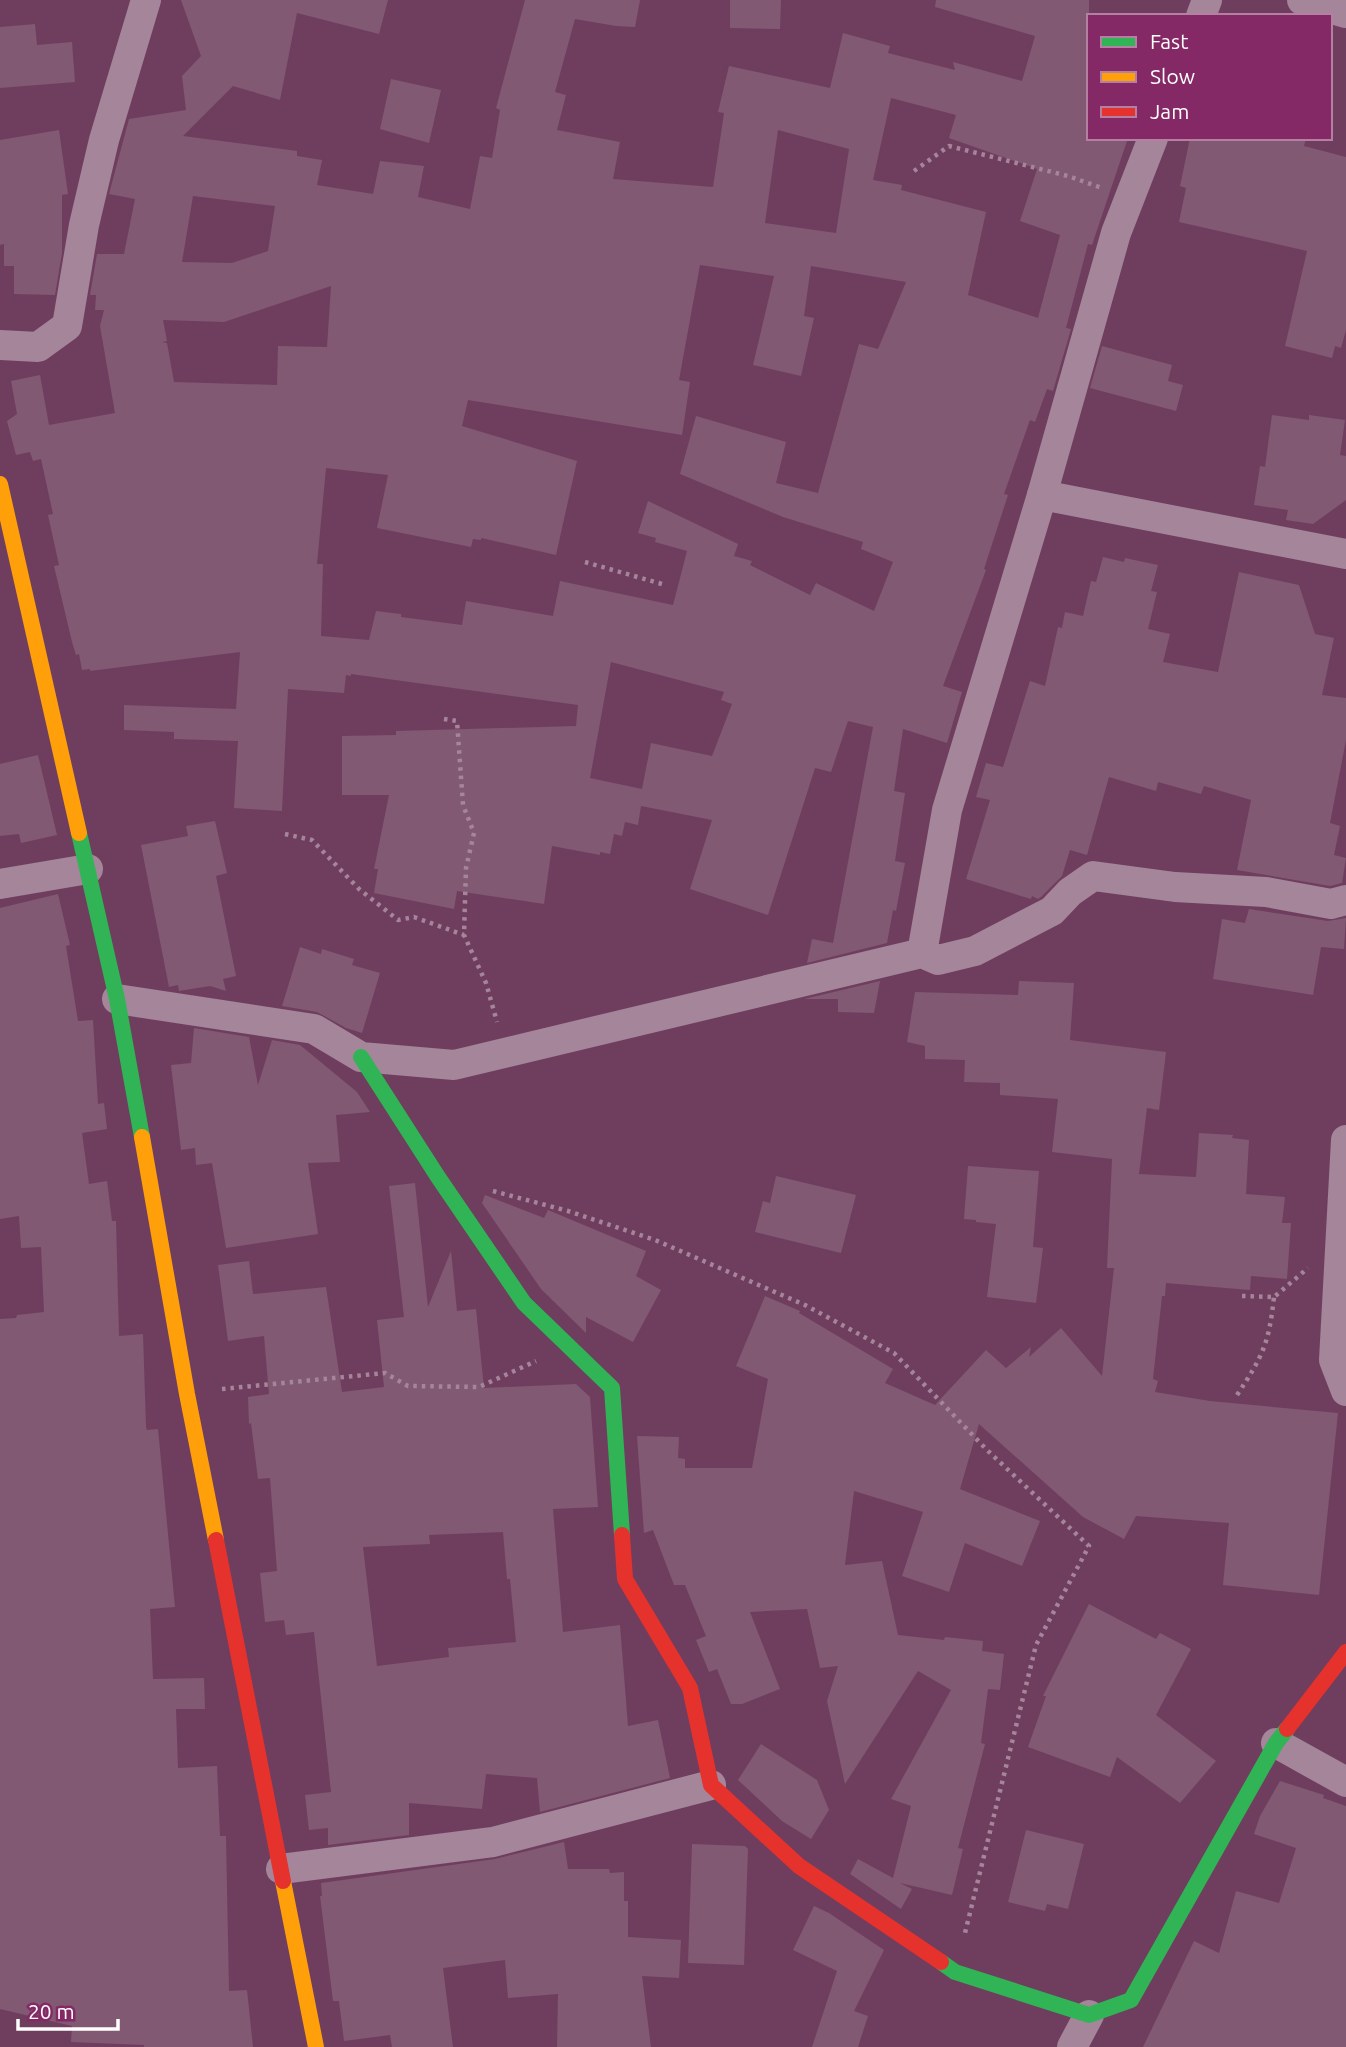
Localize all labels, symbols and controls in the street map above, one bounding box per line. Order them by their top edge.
legend [1087,14,1332,140]
text: Fast [1150,29,1188,53]
text: Slow [1150,64,1195,88]
text: Jam [1150,99,1189,123]
scale bar [18,1988,117,2032]
text: 20 m [28,1999,75,2023]

